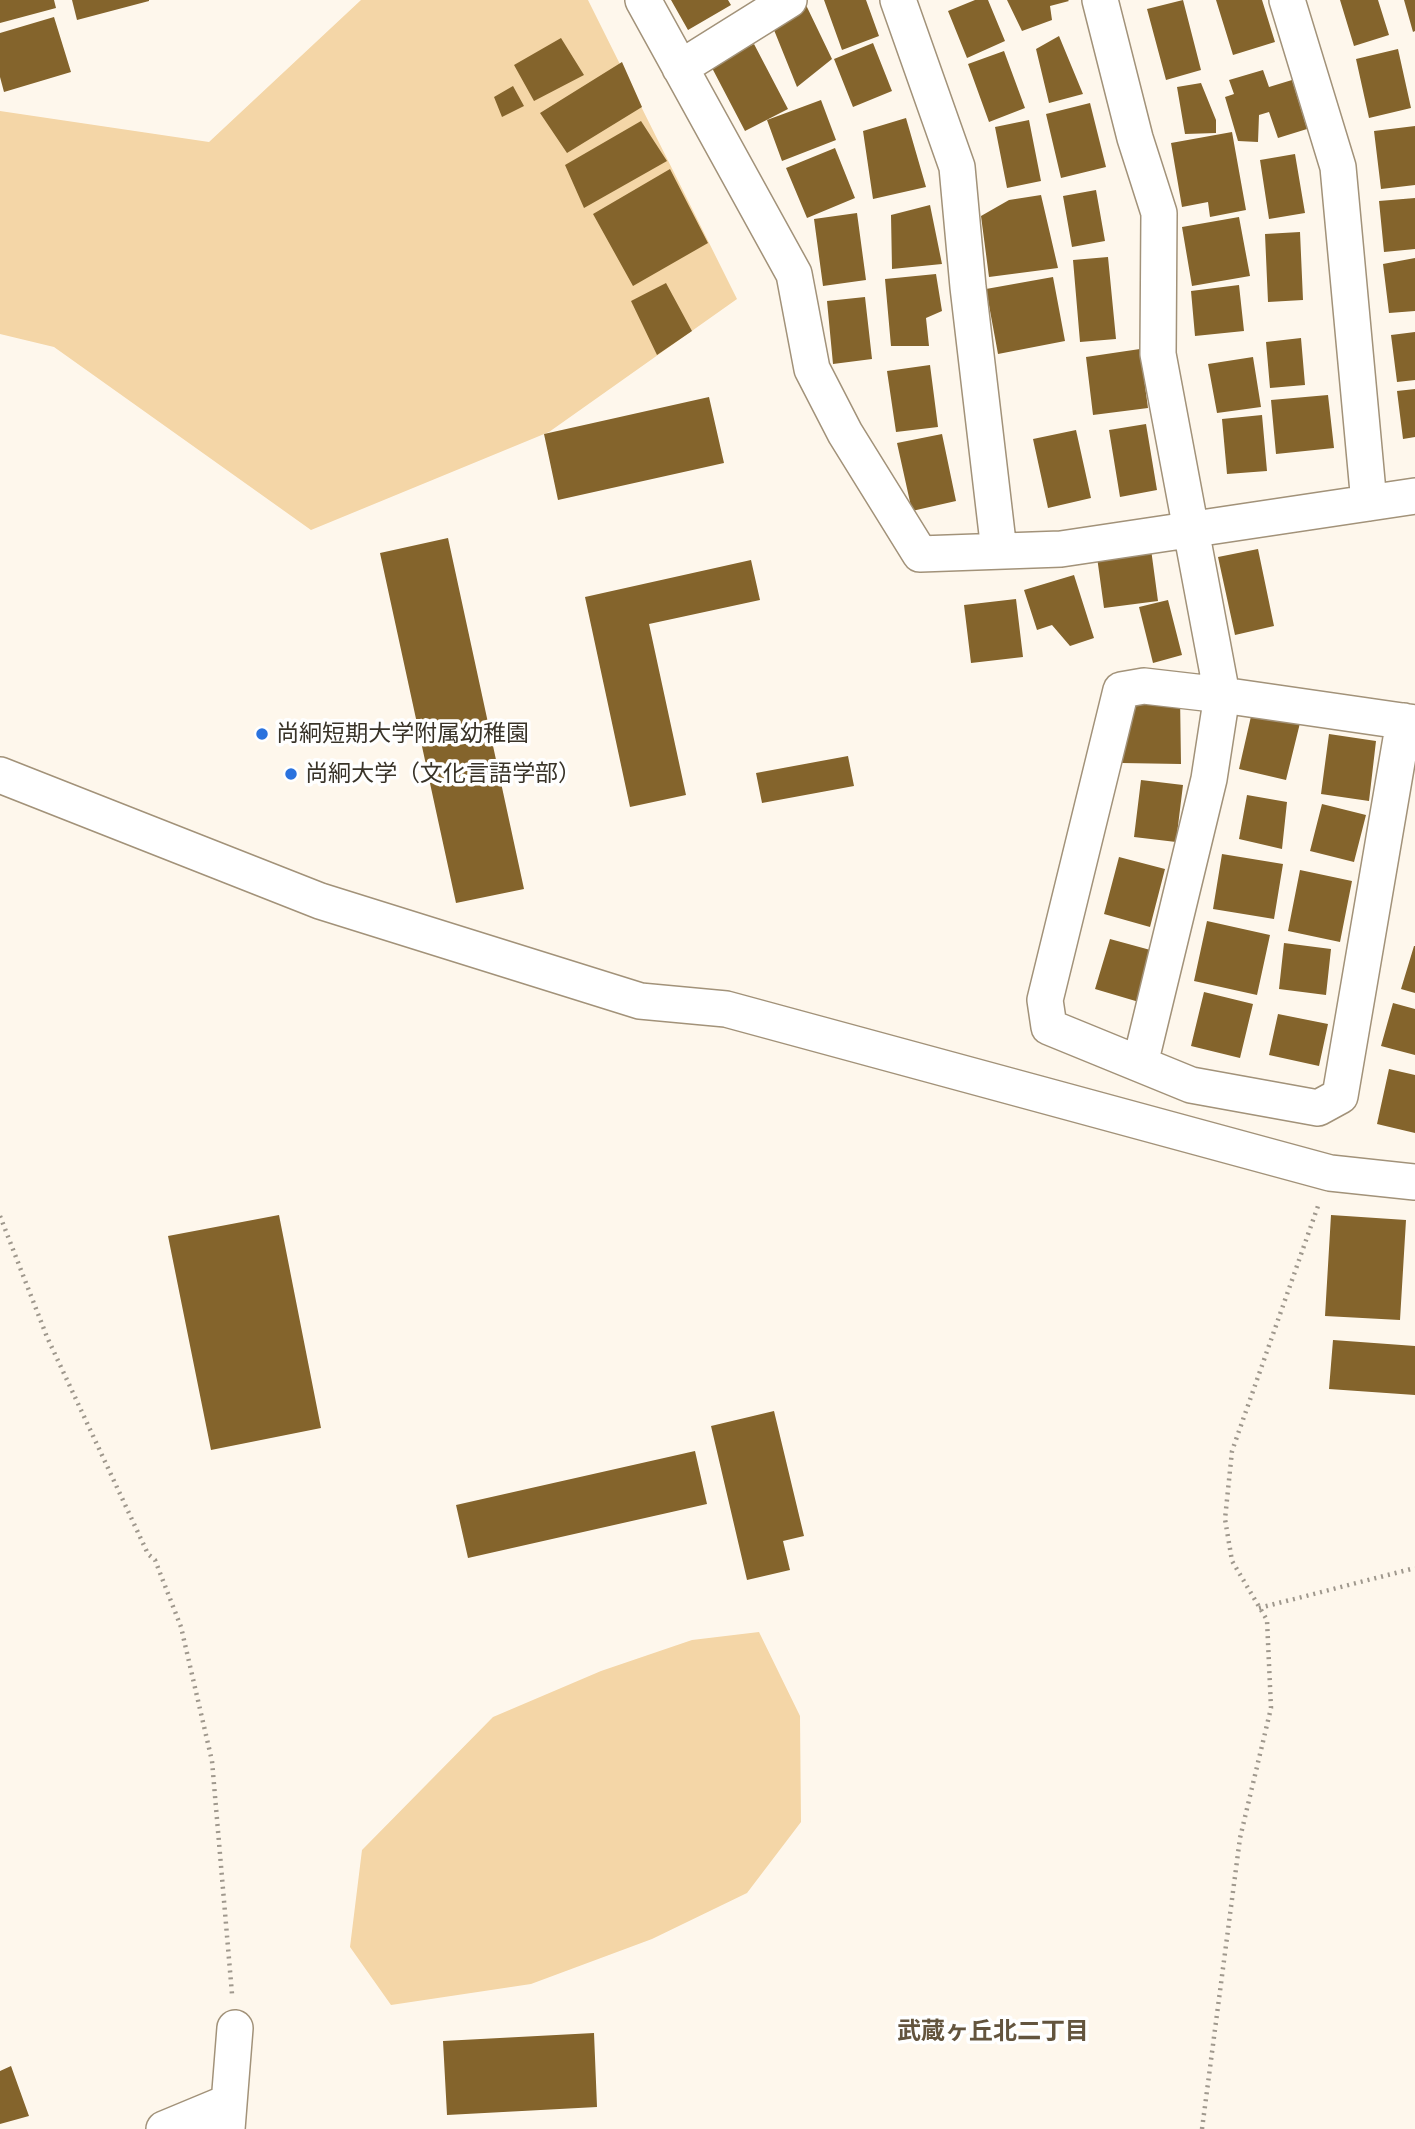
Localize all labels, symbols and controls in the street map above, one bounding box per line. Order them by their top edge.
place label: 尚絅短期大学附属幼稚園 [276,720,529,748]
marker: 尚絅短期大学附属幼稚園 [254,726,270,742]
place label: 尚絅大学（文化言語学部） [305,760,581,788]
marker: 尚絅大学（文化言語学部） [283,766,299,782]
district label: 武蔵ヶ丘北二丁目 [897,2018,1089,2046]

